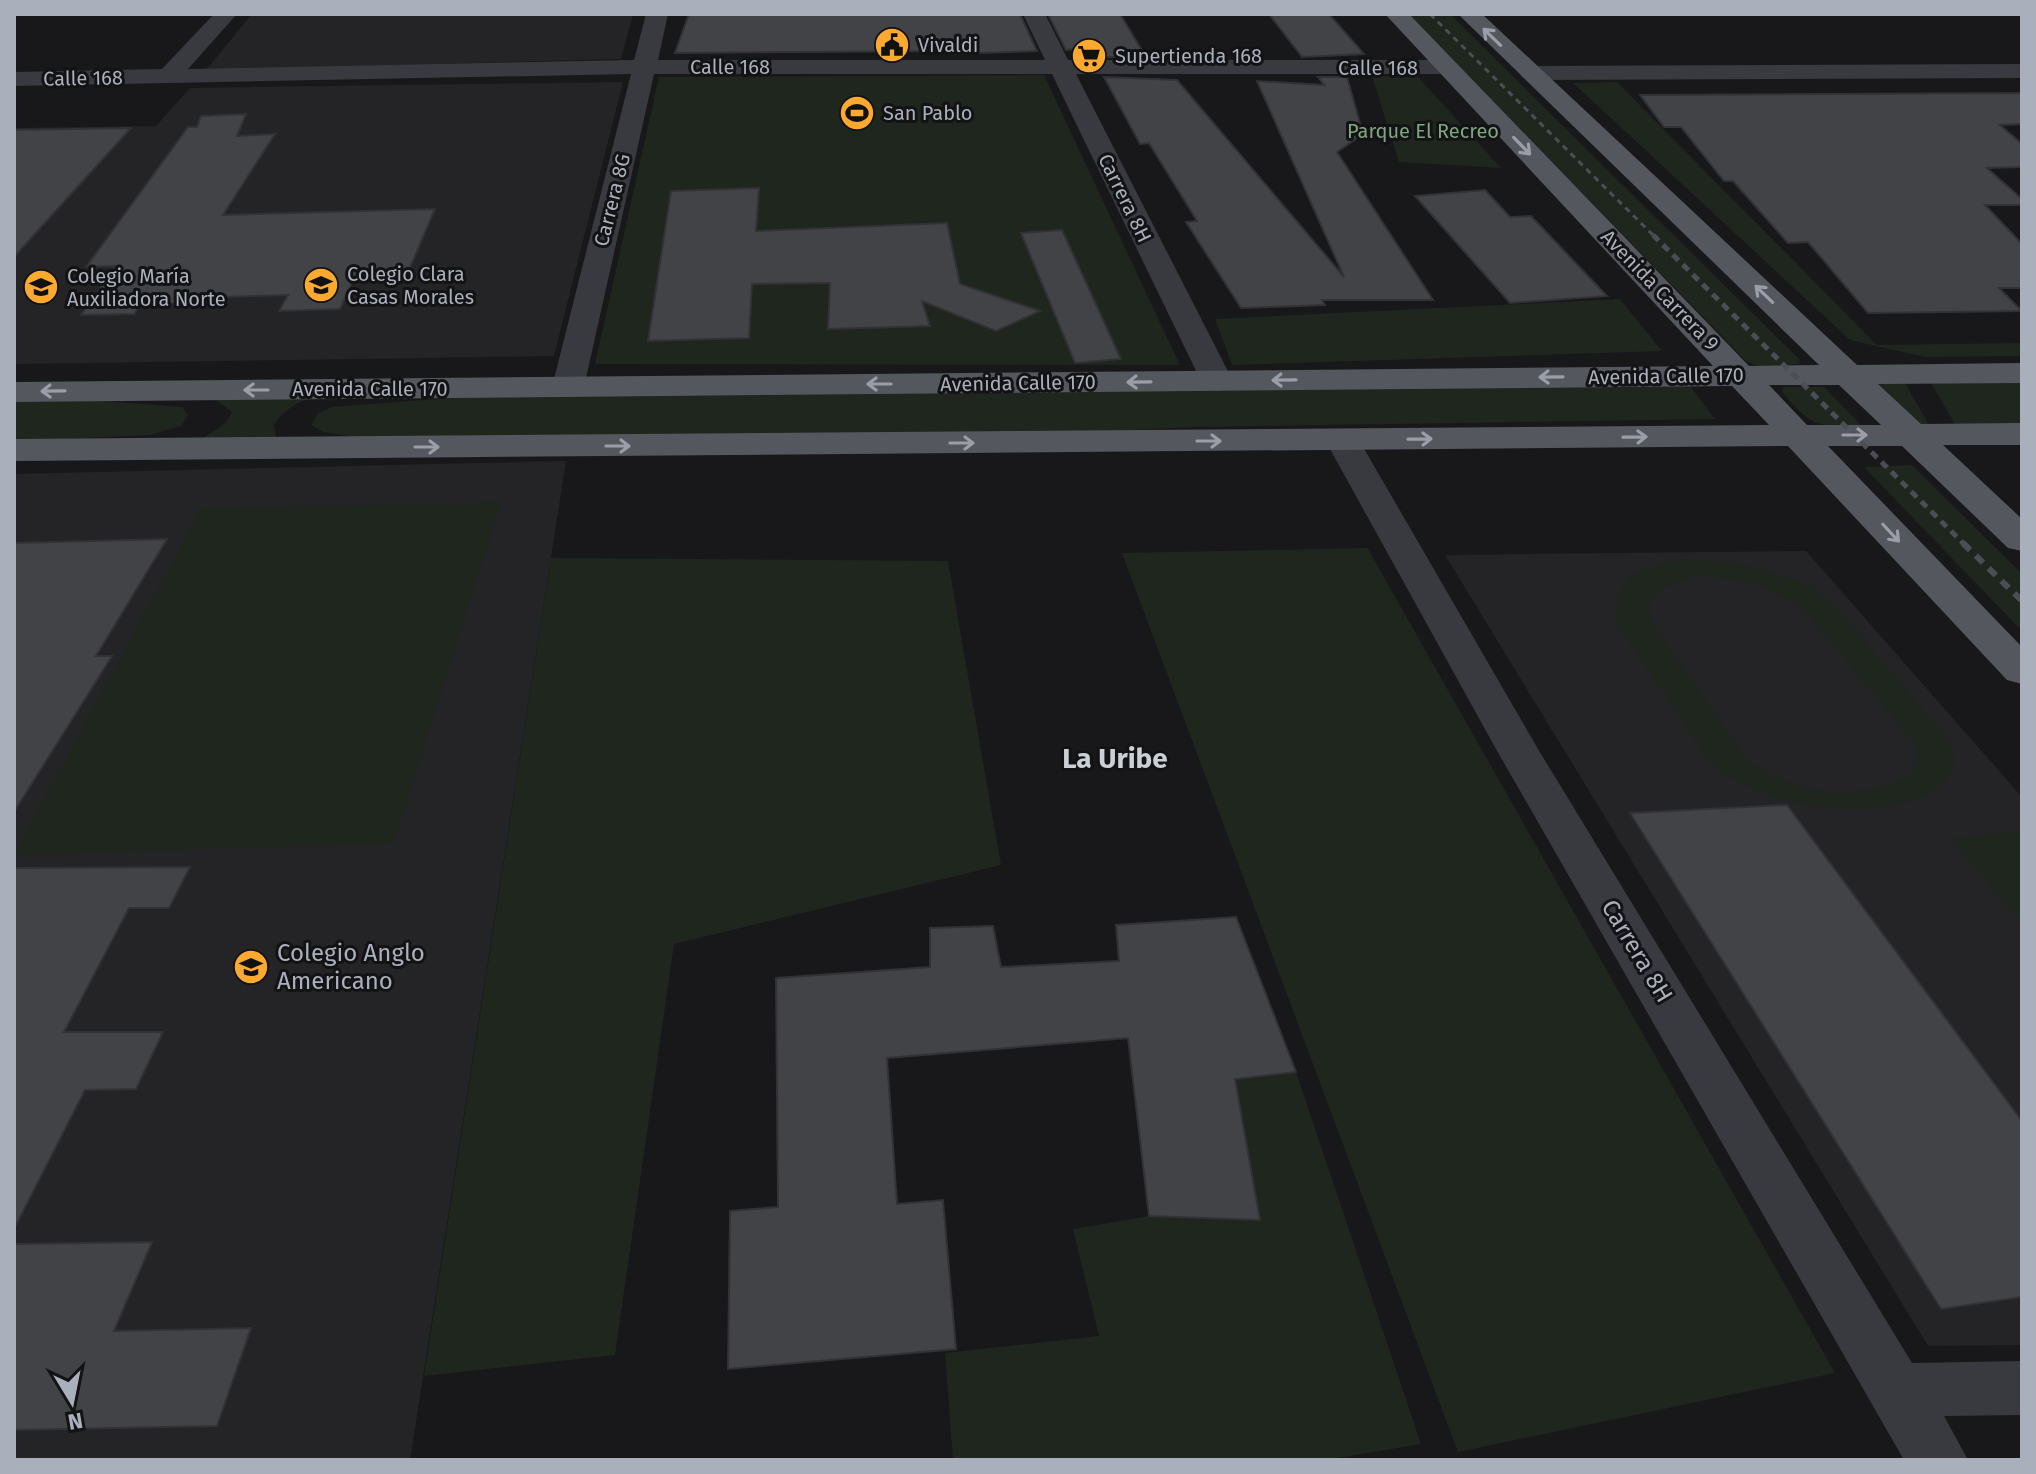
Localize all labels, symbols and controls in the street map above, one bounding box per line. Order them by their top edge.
public building icon: Vivaldi [873,26,911,64]
one-way arrow [1483,28,1503,46]
place label: Vivaldi [918,33,978,57]
supermarket icon: Supertienda 168 [1070,37,1108,75]
place label: Supertienda 168 [1115,44,1262,68]
street label: Calle 168 [690,55,770,79]
street label: Calle 168 [1338,56,1418,80]
street label: Calle 168 [43,65,123,91]
sports icon: San Pablo [838,94,876,132]
place label: San Pablo [883,101,973,125]
park label: Parque El Recreo [1347,119,1499,143]
one-way arrow [1512,135,1530,155]
street label: Carrera 8H [1093,150,1157,246]
street label: Carrera 8G [589,151,635,249]
street label: Avenida Carrera 9 [1596,224,1724,356]
place label: Colegio Clara Casas Morales [347,262,474,309]
place label: Colegio María Auxiliadora Norte [67,264,226,311]
school or university icon: Colegio Clara Casas Morales [302,266,340,304]
school or university icon: Colegio María Auxiliadora Norte [22,268,60,306]
one-way arrow [1754,285,1774,304]
street label: Avenida Calle 170 [1588,363,1744,389]
street label: Avenida Calle 170 [940,370,1096,396]
one-way arrow [1538,370,1565,385]
one-way arrow [1271,372,1298,388]
one-way arrow [1126,374,1153,389]
one-way arrow [866,376,893,392]
street label: Avenida Calle 170 [292,377,448,401]
one-way arrow [243,382,270,397]
one-way arrow [40,383,67,399]
one-way arrow [1841,427,1868,443]
one-way arrow [1621,429,1648,445]
one-way arrow [1406,431,1433,447]
one-way arrow [1195,433,1222,449]
one-way arrow [948,435,975,451]
one-way arrow [604,438,631,454]
one-way arrow [413,439,440,455]
one-way arrow [1882,523,1901,543]
district label: La Uribe [1062,742,1168,775]
street label: Carrera 8H [1596,895,1678,1007]
place label: Colegio Anglo Americano [277,939,425,995]
school or university icon: Colegio Anglo Americano [232,948,270,986]
north arrow [32,1362,112,1442]
text: N [66,1407,85,1436]

